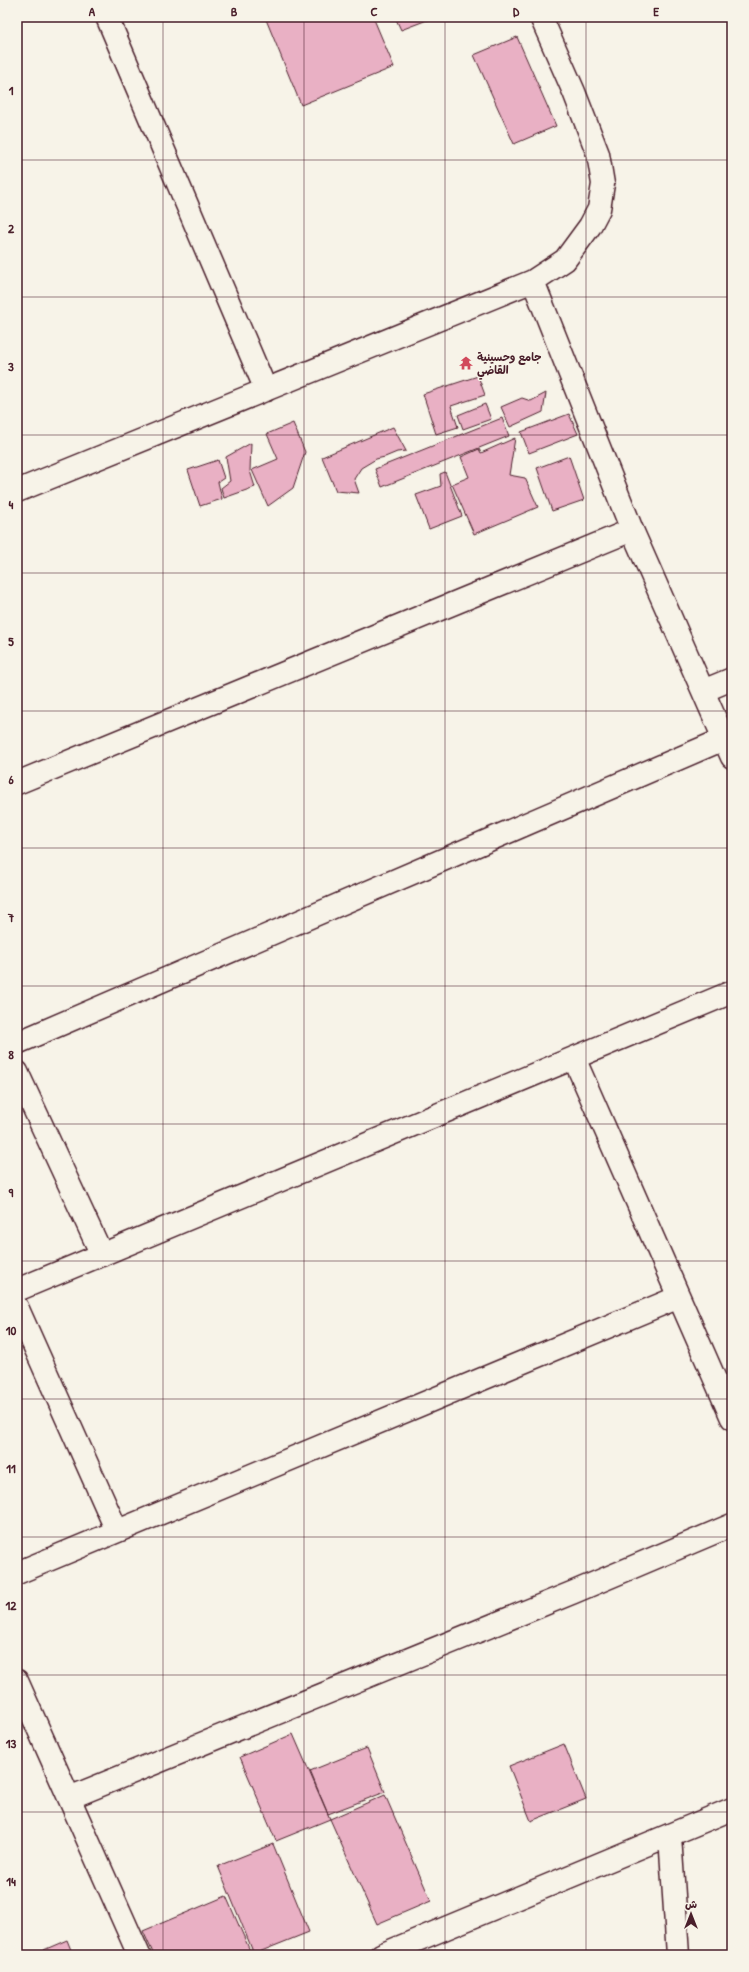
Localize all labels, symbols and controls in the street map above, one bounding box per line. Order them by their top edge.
text: A [89,2,96,20]
text: B [231,2,238,20]
text: C [370,2,378,20]
text: D [513,2,520,20]
text: E [653,2,659,20]
text: 1 [9,81,14,99]
text: 2 [8,219,15,237]
place label: جامع وحسينية القاضي [477,350,541,380]
temple icon: جامع وحسينية القاضي [458,355,474,371]
text: 3 [8,357,14,375]
text: 4 [9,495,14,513]
text: 5 [8,632,14,650]
text: 6 [8,770,14,788]
text: 7 [7,908,15,926]
text: 8 [8,1045,14,1063]
text: 9 [9,1183,14,1201]
text: 10 [6,1321,16,1339]
text: 11 [6,1459,16,1477]
text: 12 [6,1596,17,1614]
text: 13 [6,1734,16,1752]
text: 14 [6,1872,16,1890]
north arrow [671,1894,711,1934]
text: ش [685,1897,697,1911]

